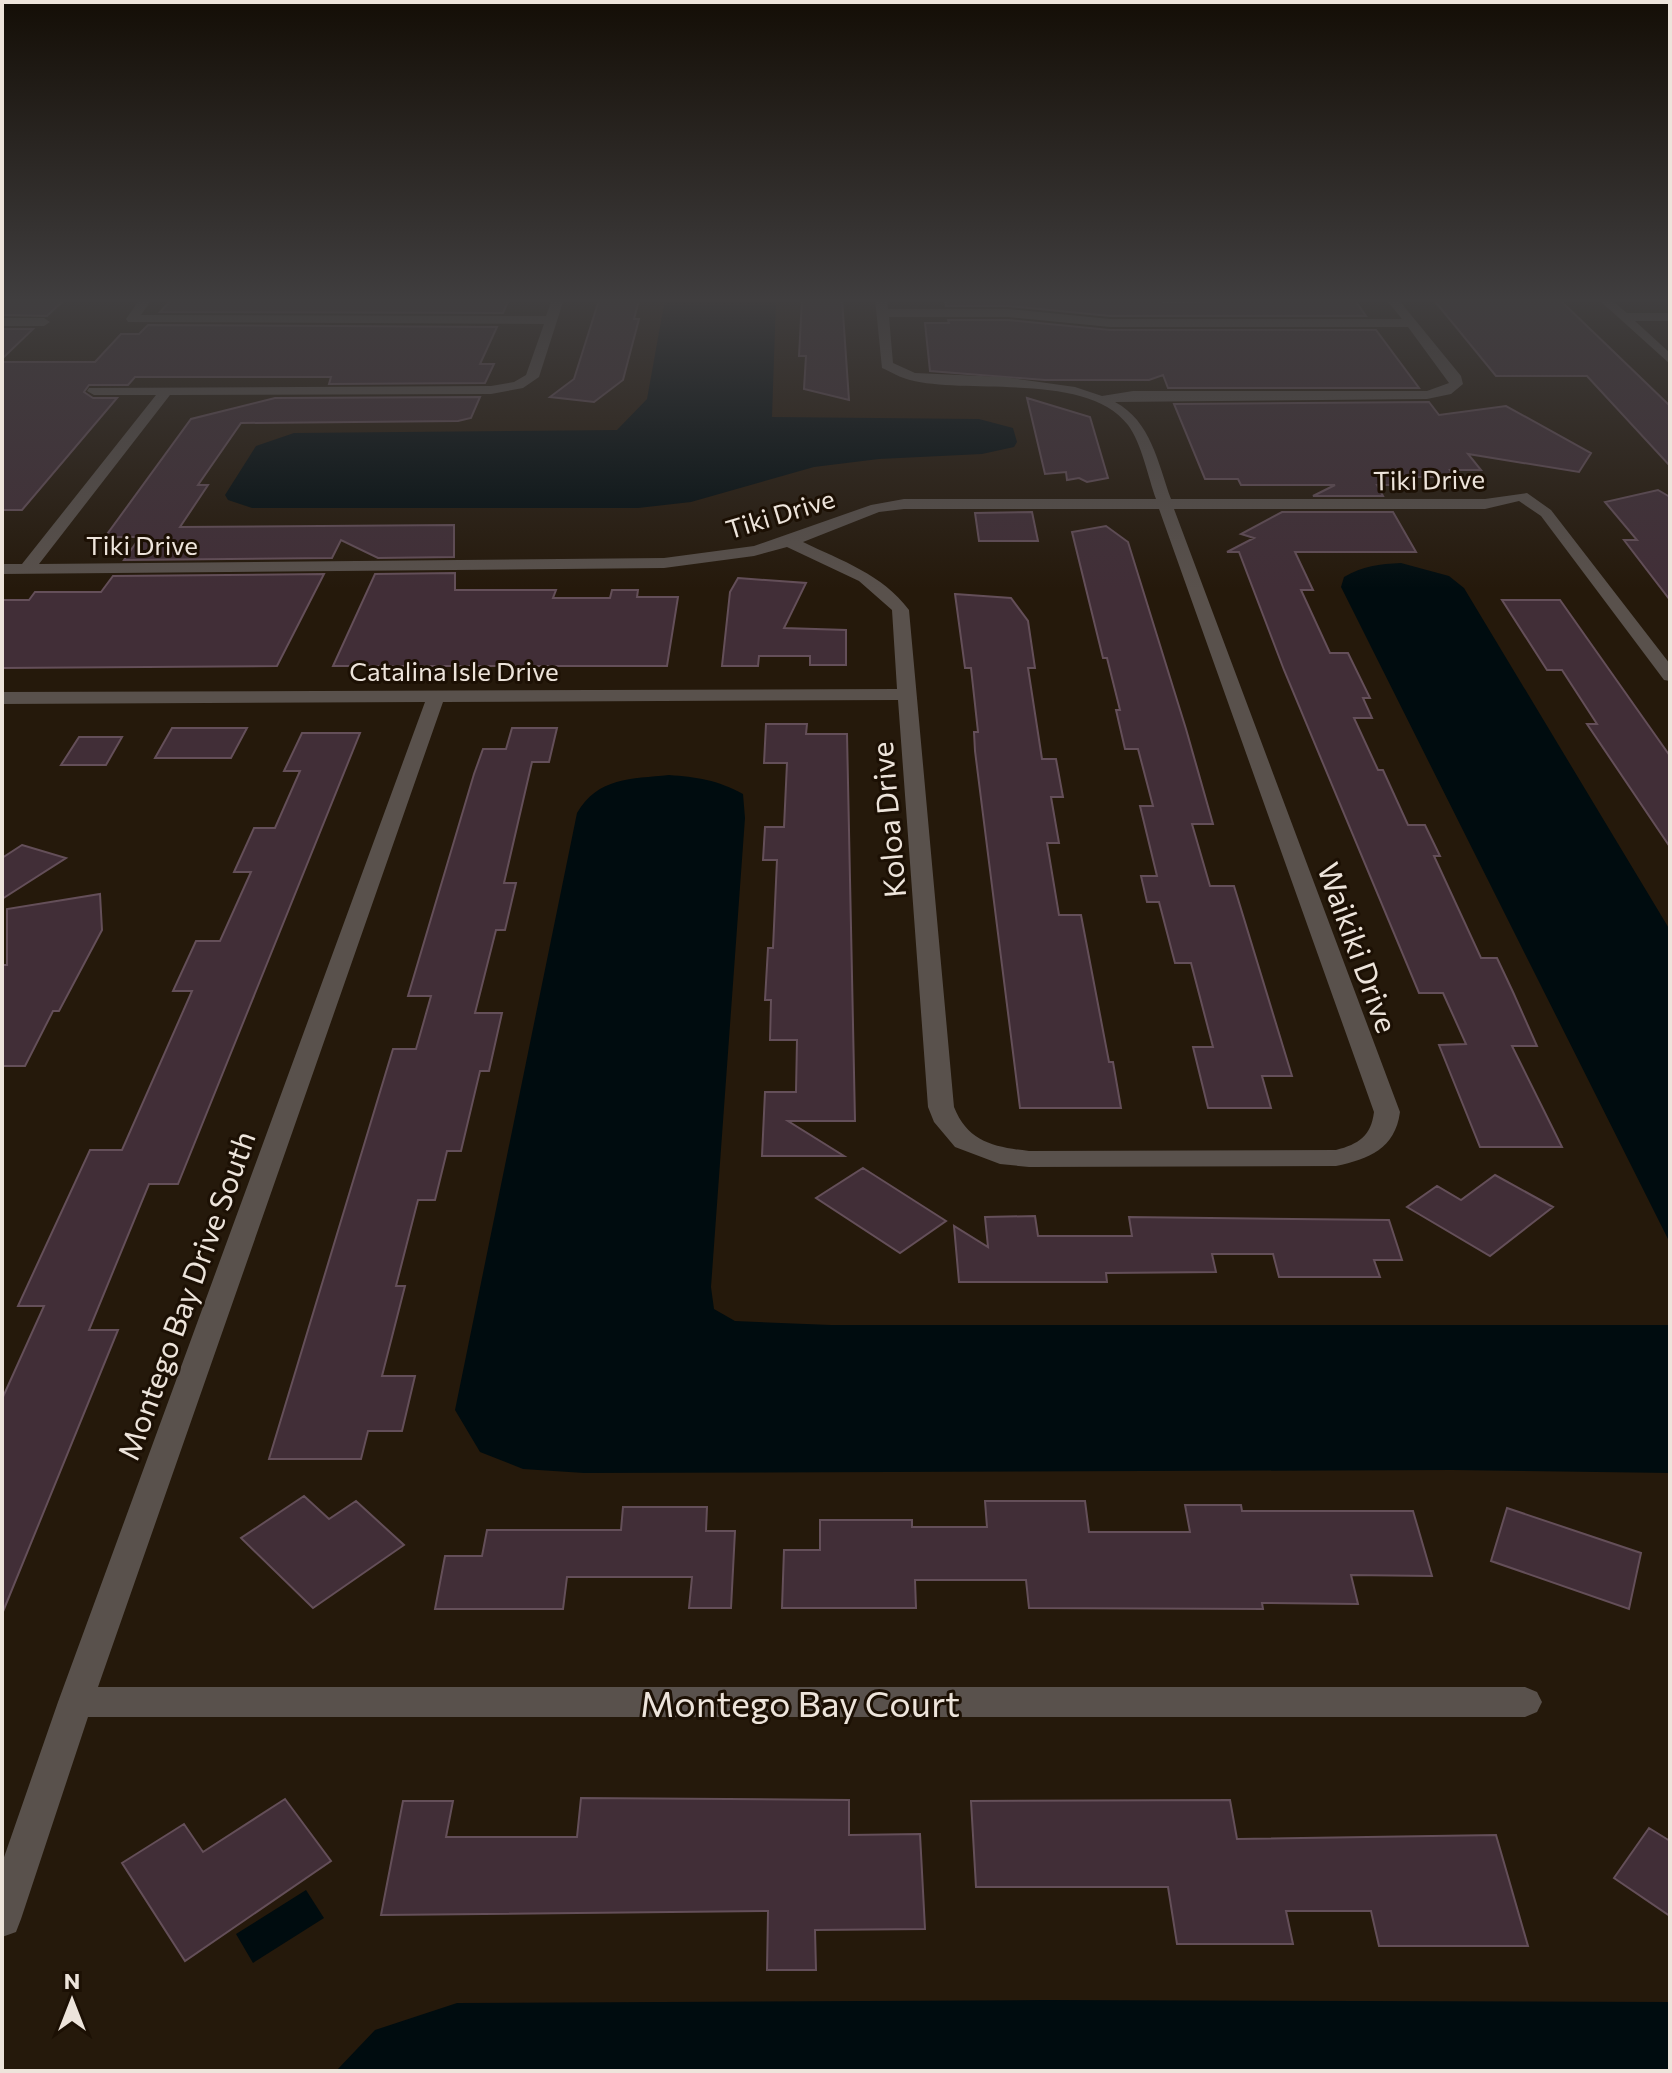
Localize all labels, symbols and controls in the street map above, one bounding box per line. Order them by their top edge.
street label: Tiki Drive [1373,463,1485,495]
street label: Tiki Drive [722,482,838,544]
street label: Tiki Drive [86,529,198,560]
street label: Catalina Isle Drive [349,655,559,686]
street label: Koloa Drive [862,740,912,900]
street label: Waikiki Drive [1311,857,1407,1037]
street label: Montego Bay Drive South [108,1126,262,1464]
street label: Montego Bay Court [640,1680,960,1724]
north arrow [32,1961,112,2041]
text: N [64,1967,80,1994]

